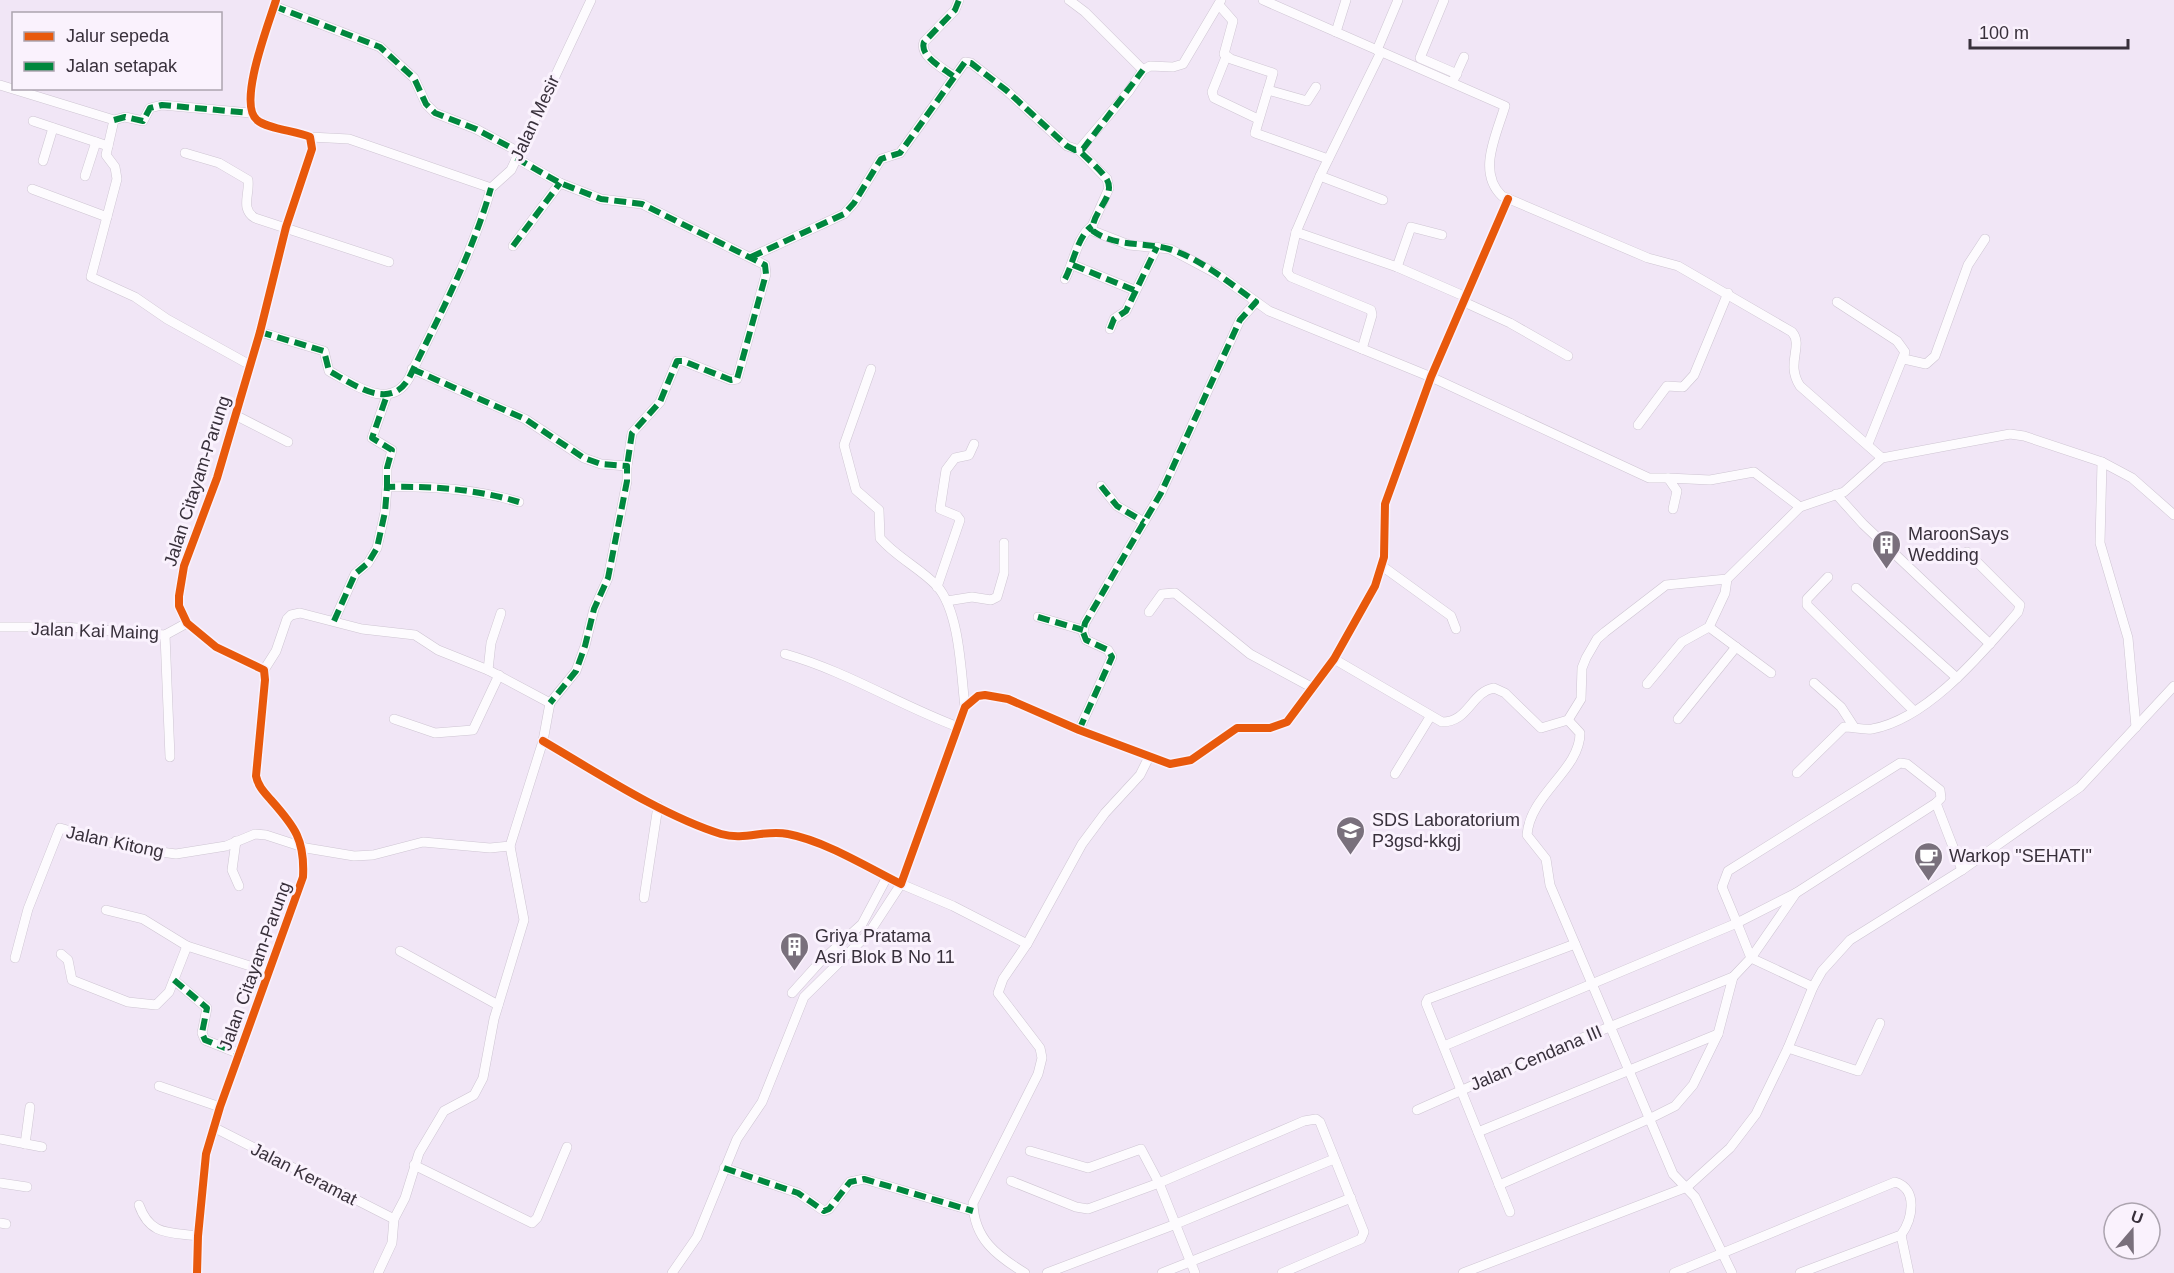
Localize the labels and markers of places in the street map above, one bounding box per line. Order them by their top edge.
place label: MaroonSays Wedding [1908,524,2009,565]
building icon: MaroonSays Wedding [1871,528,1903,570]
place label: SDS Laboratorium P3gsd-kkgj [1372,810,1520,851]
school or university icon: SDS Laboratorium P3gsd-kkgj [1335,814,1367,856]
cafe icon: Warkop "SEHATI" [1912,840,1944,882]
place label: Warkop "SEHATI" [1949,846,2092,866]
place label: Griya Pratama Asri Blok B No 11 [815,926,955,967]
building icon: Griya Pratama Asri Blok B No 11 [778,930,810,972]

